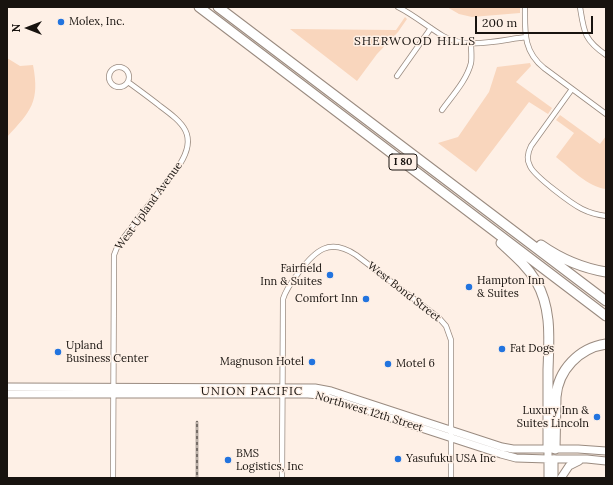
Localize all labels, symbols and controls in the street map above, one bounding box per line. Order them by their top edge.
north arrow [8,8,48,48]
scale bar [477,8,595,34]
place label: Molex, Inc. [69,15,125,29]
text: 200 m [482,15,517,30]
marker: Molex, Inc. [56,17,66,27]
text: N [9,24,23,32]
district label: SHERWOOD HILLS [354,35,476,49]
road number: I 80 [389,154,417,170]
street label: West Upland Avenue [113,159,185,253]
street label: West Bond Street [365,259,443,325]
place label: Fairfield Inn & Suites [260,262,322,288]
marker: Fairfield Inn & Suites [325,270,335,280]
place label: Hampton Inn & Suites [477,274,545,300]
marker: Hampton Inn & Suites [464,282,474,292]
place label: Comfort Inn [295,292,358,306]
marker: Comfort Inn [361,294,371,304]
place label: Upland Business Center [66,339,148,365]
place label: Fat Dogs [510,342,554,356]
marker: Fat Dogs [497,344,507,354]
marker: Upland Business Center [53,347,63,357]
place label: Magnuson Hotel [220,355,304,369]
marker: Magnuson Hotel [307,357,317,367]
place label: Motel 6 [396,357,435,371]
marker: Motel 6 [383,359,393,369]
district label: UNION PACIFIC [201,385,303,399]
street label: Northwest 12th Street [313,389,425,435]
place label: Luxury Inn & Suites Lincoln [517,404,589,430]
marker: Luxury Inn & Suites Lincoln [592,412,602,422]
place label: BMS Logistics, Inc [236,447,303,473]
place label: Yasufuku USA Inc [406,452,496,466]
marker: Yasufuku USA Inc [393,454,403,464]
marker: BMS Logistics, Inc [223,455,233,465]

